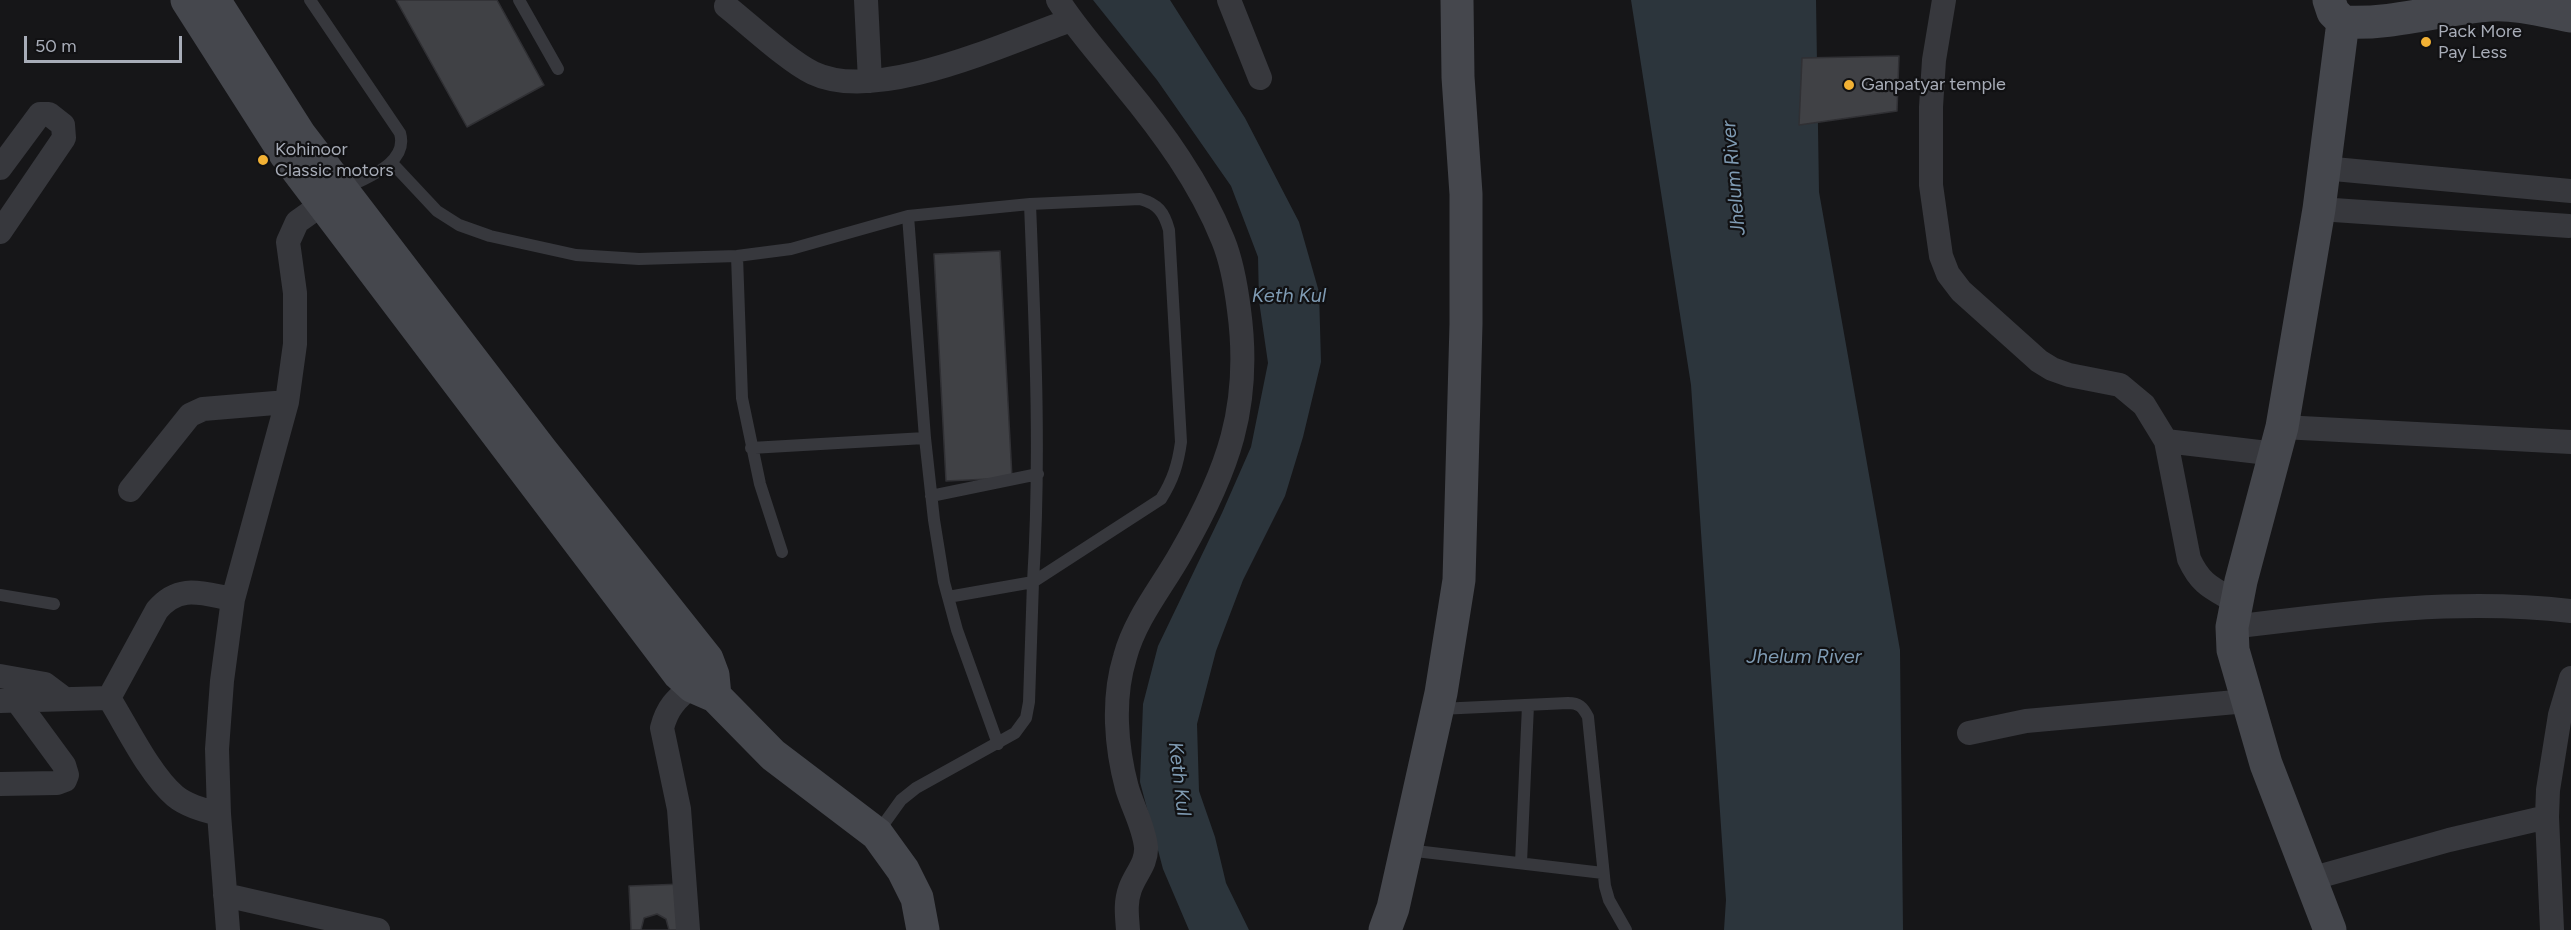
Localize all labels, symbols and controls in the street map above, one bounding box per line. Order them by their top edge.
place label: Pack More Pay Less [2438,21,2522,63]
scale bar [27,24,184,62]
text: 50 m [35,35,77,57]
marker: Pack More Pay Less [2419,35,2433,49]
place label: Ganpatyar temple [1861,74,2006,96]
marker: Ganpatyar temple [1842,78,1856,92]
water label: Jhelum River [1717,120,1751,236]
place label: Kohinoor Classic motors [275,139,394,182]
marker: Kohinoor Classic motors [256,153,270,167]
water label: Keth Kul [1252,284,1326,308]
water label: Jhelum River [1746,645,1862,669]
water label: Keth Kul [1163,741,1195,817]

